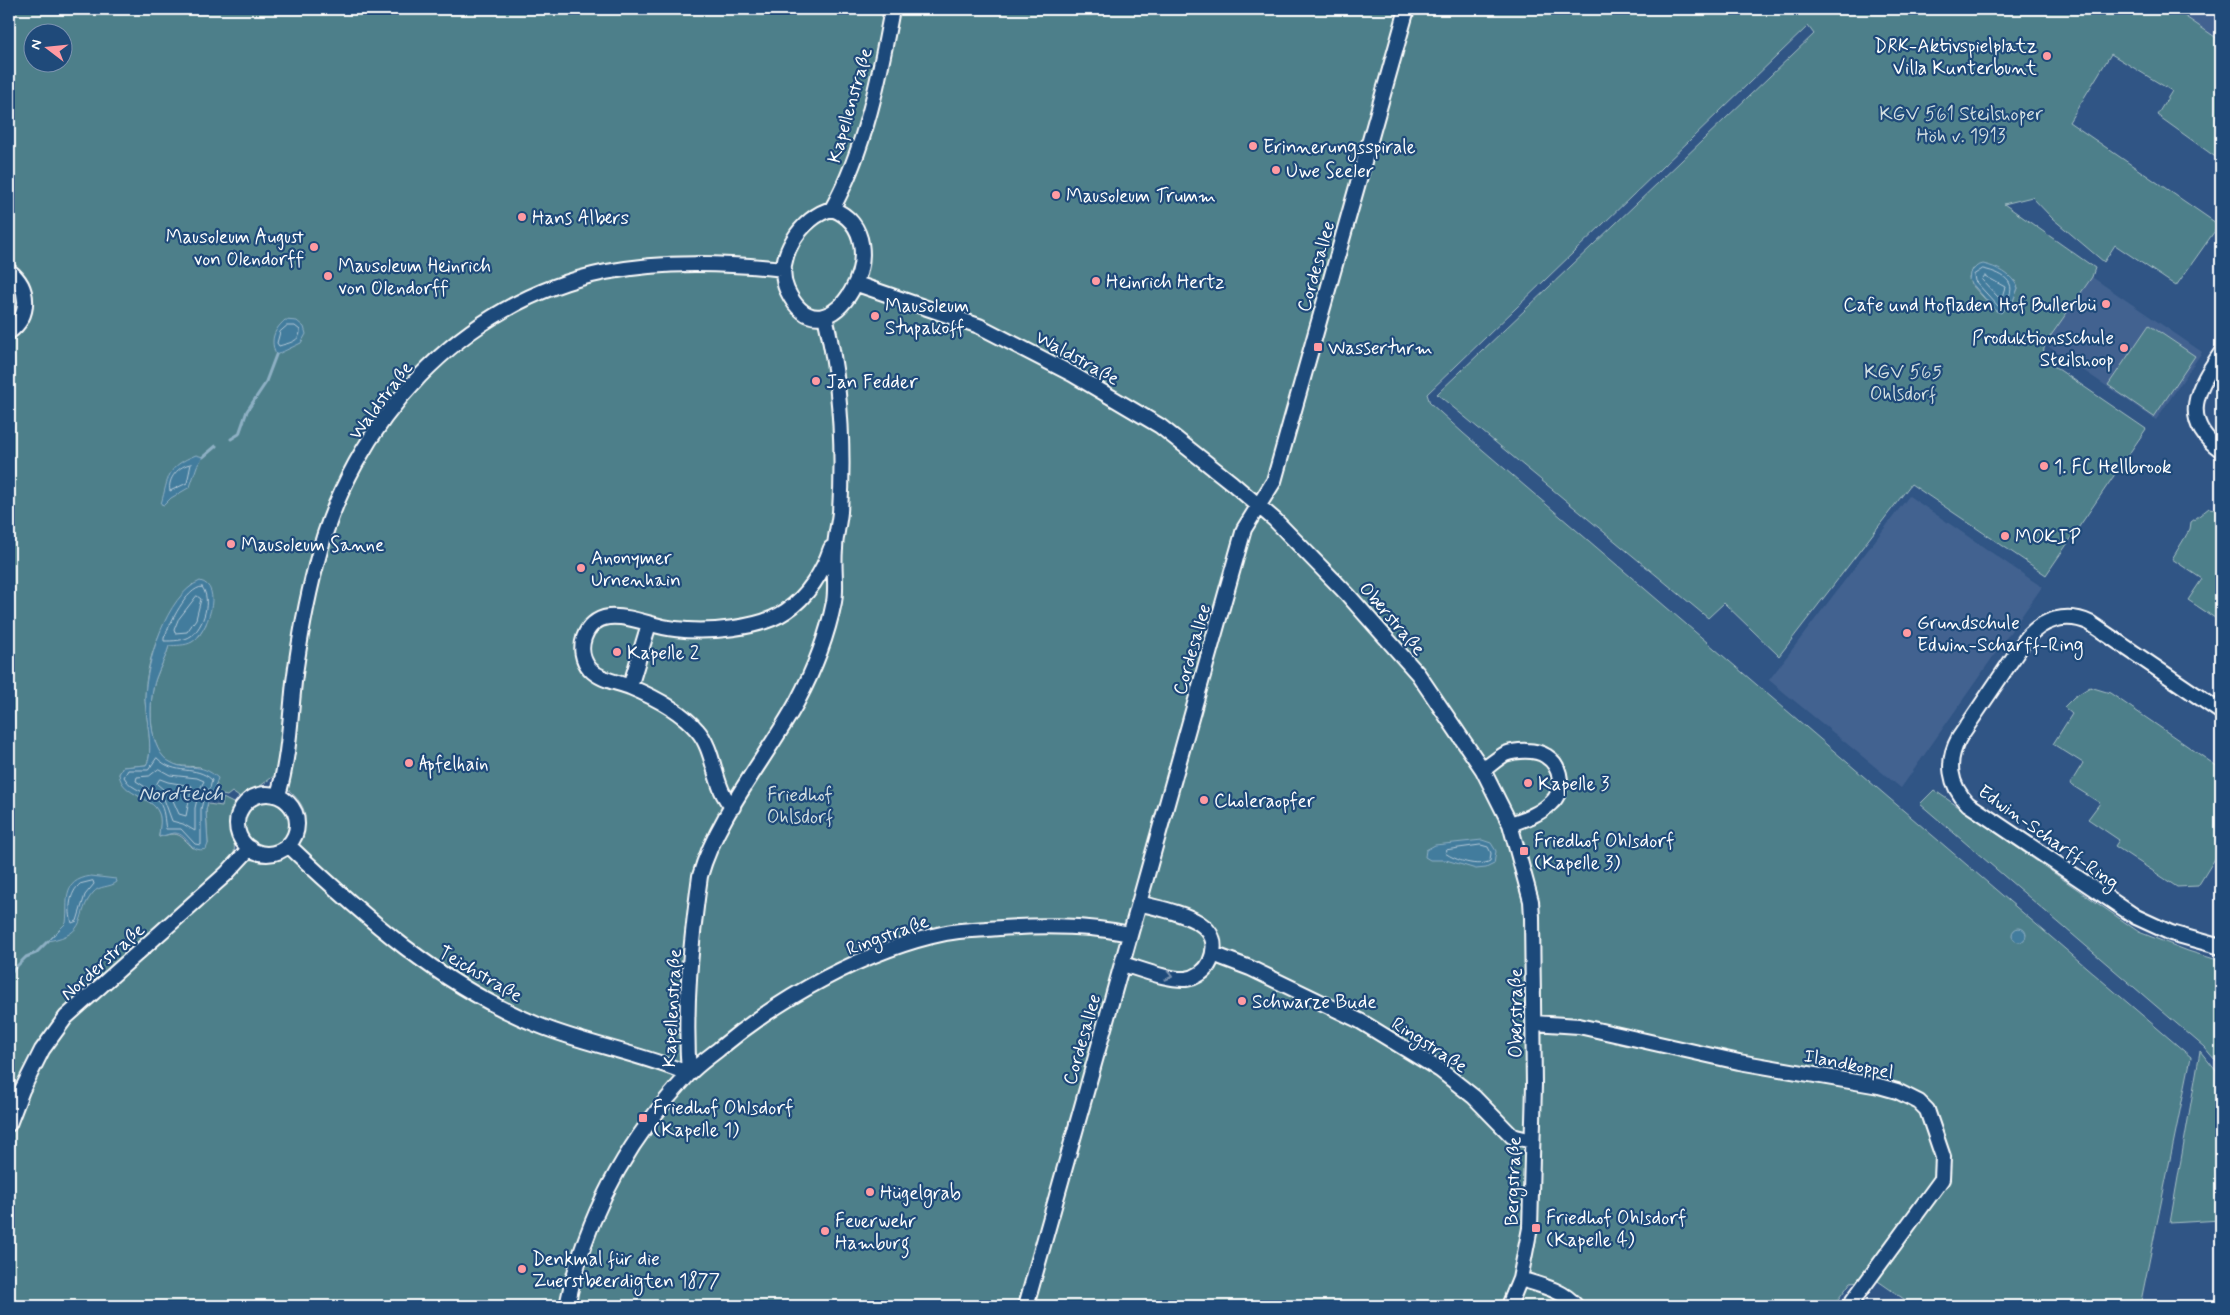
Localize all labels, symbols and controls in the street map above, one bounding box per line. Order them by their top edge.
north arrow [22,22,72,72]
place label: DRK-Aktivspielplatz Villa Kunterbunt [1874,34,2037,81]
text: N [27,38,46,52]
street label: Kapellenstraße [822,45,879,166]
marker: DRK-Aktivspielplatz Villa Kunterbunt [2041,50,2053,62]
park label: KGV 561 Steilshoper Höh v. 1913 [1879,102,2043,149]
place label: Erinnerungsspirale [1263,135,1416,162]
marker: Erinnerungsspirale [1247,140,1259,152]
place label: Uwe Seeler [1286,159,1374,184]
marker: Uwe Seeler [1270,164,1282,176]
place label: Mausoleum Trumm [1066,184,1216,209]
marker: Mausoleum Trumm [1050,189,1062,201]
place label: Hans Albers [532,206,629,231]
marker: Hans Albers [516,211,528,223]
street label: Cordesallee [1292,218,1341,315]
place label: Mausoleum August von Olendorff [166,225,304,272]
marker: Mausoleum August von Olendorff [308,241,320,253]
place label: Mausoleum Heinrich von Olendorff [338,254,491,301]
marker: Mausoleum Heinrich von Olendorff [322,270,334,282]
place label: Heinrich Hertz [1106,270,1225,295]
marker: Heinrich Hertz [1090,275,1102,287]
place label: Cafe und Hofladen Hof Bullerbü [1843,293,2096,318]
place label: Mausoleum Stupakoff [885,294,969,341]
marker: Cafe und Hofladen Hof Bullerbü [2100,298,2112,310]
marker: Mausoleum Stupakoff [869,310,881,322]
street label: Waldstraße [1031,325,1124,392]
place label: Produktionsschule Steilshoop [1972,326,2114,373]
place label: Wasserturm [1328,336,1433,361]
marker: Wasserturm [1312,341,1324,353]
marker: Produktionsschule Steilshoop [2118,342,2130,354]
street label: Waldstraße [343,357,419,445]
park label: KGV 565 Ohlsdorf [1864,360,1942,407]
place label: Jan Fedder [826,370,918,395]
marker: Jan Fedder [810,375,822,387]
place label: 1. FC Hellbrook [2054,455,2172,480]
marker: 1. FC Hellbrook [2038,460,2050,472]
place label: MOKIP [2015,525,2081,550]
marker: MOKIP [1999,530,2011,542]
place label: Mausoleum Sanne [241,533,384,558]
marker: Mausoleum Sanne [225,538,237,550]
place label: Anonymer Urnenhain [591,546,681,593]
marker: Anonymer Urnenhain [575,562,587,574]
street label: Oberstraße [1353,577,1431,661]
street label: Cordesallee [1168,601,1217,698]
place label: Grundschule Edwin-Scharff-Ring [1917,611,2084,660]
marker: Grundschule Edwin-Scharff-Ring [1901,627,1913,639]
place label: Kapelle 2 [627,641,699,666]
marker: Kapelle 2 [611,646,623,658]
place label: Apfelhain [419,752,489,779]
marker: Apfelhain [403,757,415,769]
place label: Kapelle 3 [1538,772,1610,797]
marker: Kapelle 3 [1522,777,1534,789]
street label: Edwin-Scharff-Ring [1972,779,2124,897]
water label: Nordteich [139,781,224,808]
park label: Friedhof Ohlsdorf [767,783,833,830]
place label: Choleraopfer [1214,789,1315,814]
marker: Choleraopfer [1198,794,1210,806]
place label: Friedhof Ohlsdorf (Kapelle 3) [1534,829,1674,876]
marker: Friedhof Ohlsdorf (Kapelle 3) [1518,845,1530,857]
street label: Ringstraße [843,909,933,964]
street label: Norderstraße [56,918,150,1006]
street label: Teichstraße [434,940,527,1008]
street label: Kapellenstraße [657,948,688,1068]
street label: Oberstraße [1504,968,1529,1058]
one-way arrow [1164,970,1173,981]
place label: Schwarze Bude [1252,990,1377,1015]
street label: Cordesallee [1058,991,1107,1088]
marker: Schwarze Bude [1236,995,1248,1007]
street label: Ringstraße [1385,1011,1472,1081]
street label: Ilandkoppel [1802,1044,1896,1085]
place label: Friedhof Ohlsdorf (Kapelle 1) [653,1096,793,1143]
marker: Friedhof Ohlsdorf (Kapelle 1) [637,1112,649,1124]
street label: Bergstraße [1499,1136,1530,1226]
place label: Hügelgrab [880,1181,961,1208]
marker: Hügelgrab [864,1186,876,1198]
place label: Friedhof Ohlsdorf (Kapelle 4) [1546,1206,1686,1253]
place label: Feuerwehr Hamburg [835,1209,916,1259]
marker: Friedhof Ohlsdorf (Kapelle 4) [1530,1222,1542,1234]
marker: Feuerwehr Hamburg [819,1225,831,1237]
place label: Denkmal für die Zuerstbeerdigten 1877 [532,1247,720,1296]
marker: Denkmal für die Zuerstbeerdigten 1877 [516,1263,528,1275]

